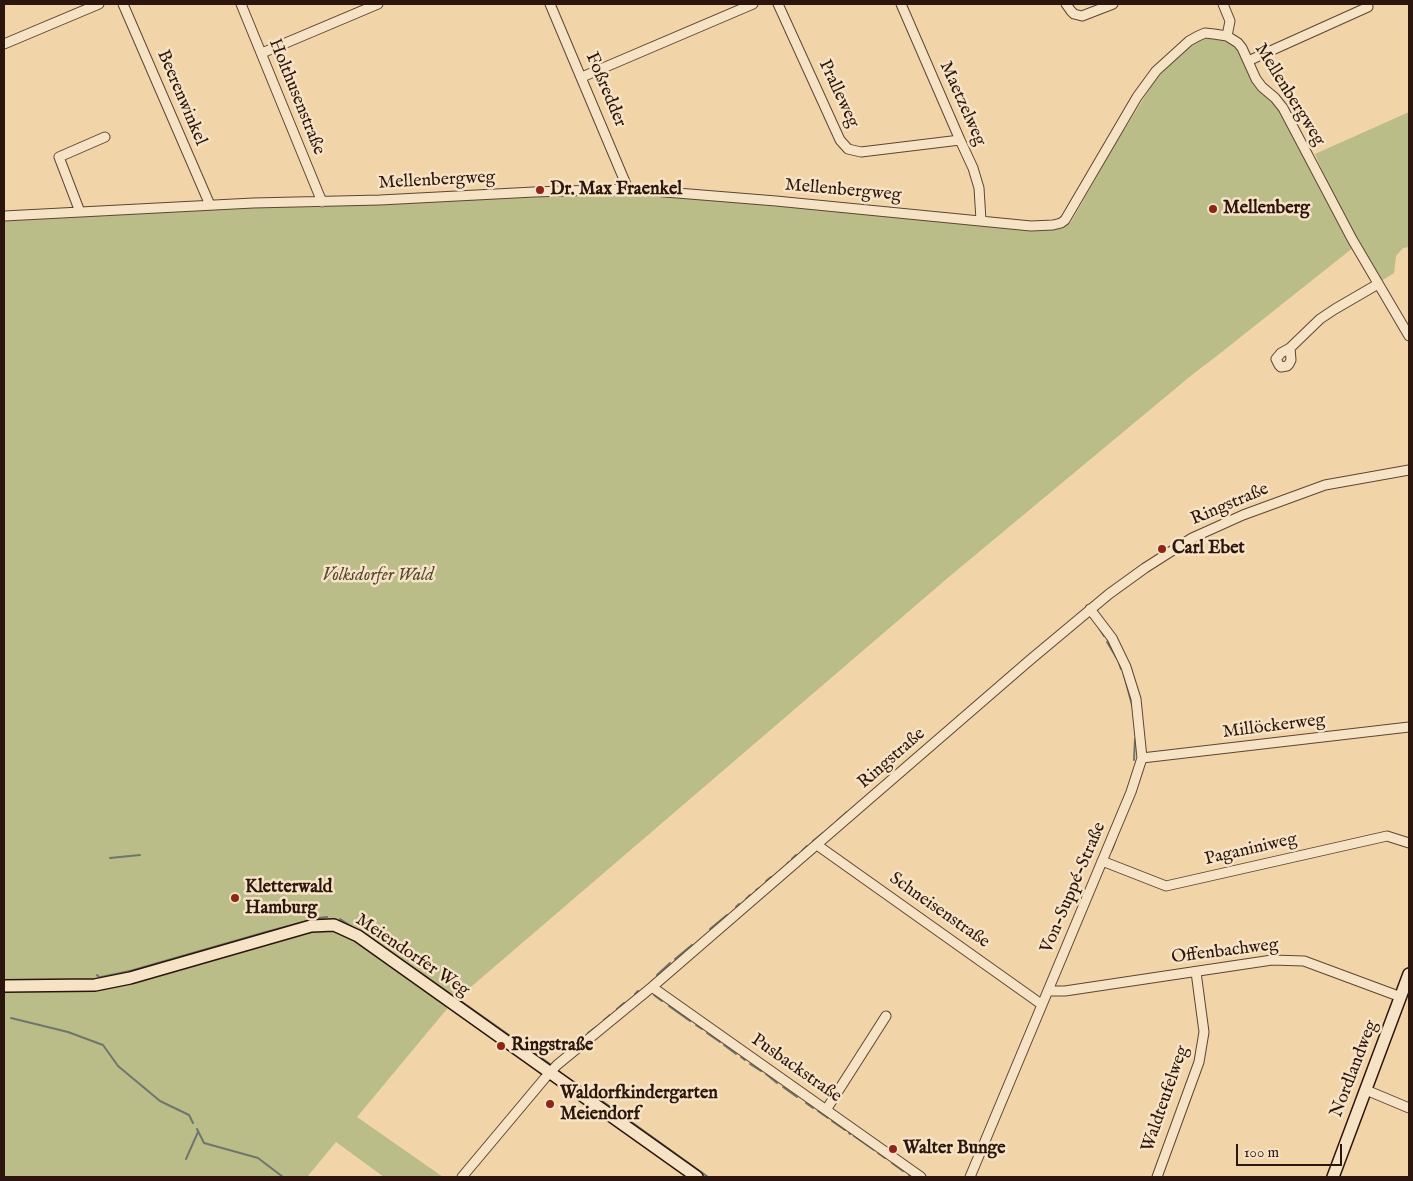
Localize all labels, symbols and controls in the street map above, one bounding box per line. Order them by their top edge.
street label: Holthusenstraße [263,36,329,158]
street label: Mellenbergweg [1249,40,1329,150]
street label: Beerenwinkel [151,47,211,149]
street label: Foßredder [580,49,630,131]
street label: Pralleweg [813,57,863,131]
street label: Maetzelweg [934,58,990,150]
street label: Mellenbergweg [378,167,496,195]
street label: Mellenbergweg [784,175,902,207]
place label: Dr. Max Fraenkel [550,179,682,201]
marker: Dr. Max Fraenkel [534,184,546,196]
place label: Mellenberg [1223,198,1310,220]
marker: Mellenberg [1207,203,1219,215]
street label: Ringstraße [1188,479,1272,531]
place label: Carl Ebet [1172,538,1245,560]
marker: Carl Ebet [1156,543,1168,555]
park label: Volksdorfer Wald [322,565,434,587]
street label: Millöckerweg [1222,710,1326,744]
street label: Ringstraße [854,724,930,794]
street label: Von-Suppé-Straße [1037,819,1111,957]
street label: Paganiniweg [1203,829,1299,871]
street label: Schneisenstraße [885,868,993,954]
place label: Kletterwald Hamburg [245,877,332,920]
marker: Kletterwald Hamburg [229,892,241,904]
street label: Meiendorfer Weg [351,910,473,1002]
street label: Offenbachweg [1170,935,1280,969]
street label: Nordlandweg [1327,1017,1383,1121]
street label: Pusbackstraße [747,1030,845,1108]
place label: Ringstraße [511,1035,593,1057]
marker: Ringstraße [495,1040,507,1052]
street label: Waldteufelweg [1138,1043,1194,1155]
place label: Waldorfkindergarten Meiendorf [560,1083,718,1126]
marker: Waldorfkindergarten Meiendorf [544,1098,556,1110]
scale bar [1238,1134,1344,1166]
place label: Walter Bunge [903,1138,1006,1160]
marker: Walter Bunge [887,1143,899,1155]
text: 100 m [1244,1143,1279,1162]

